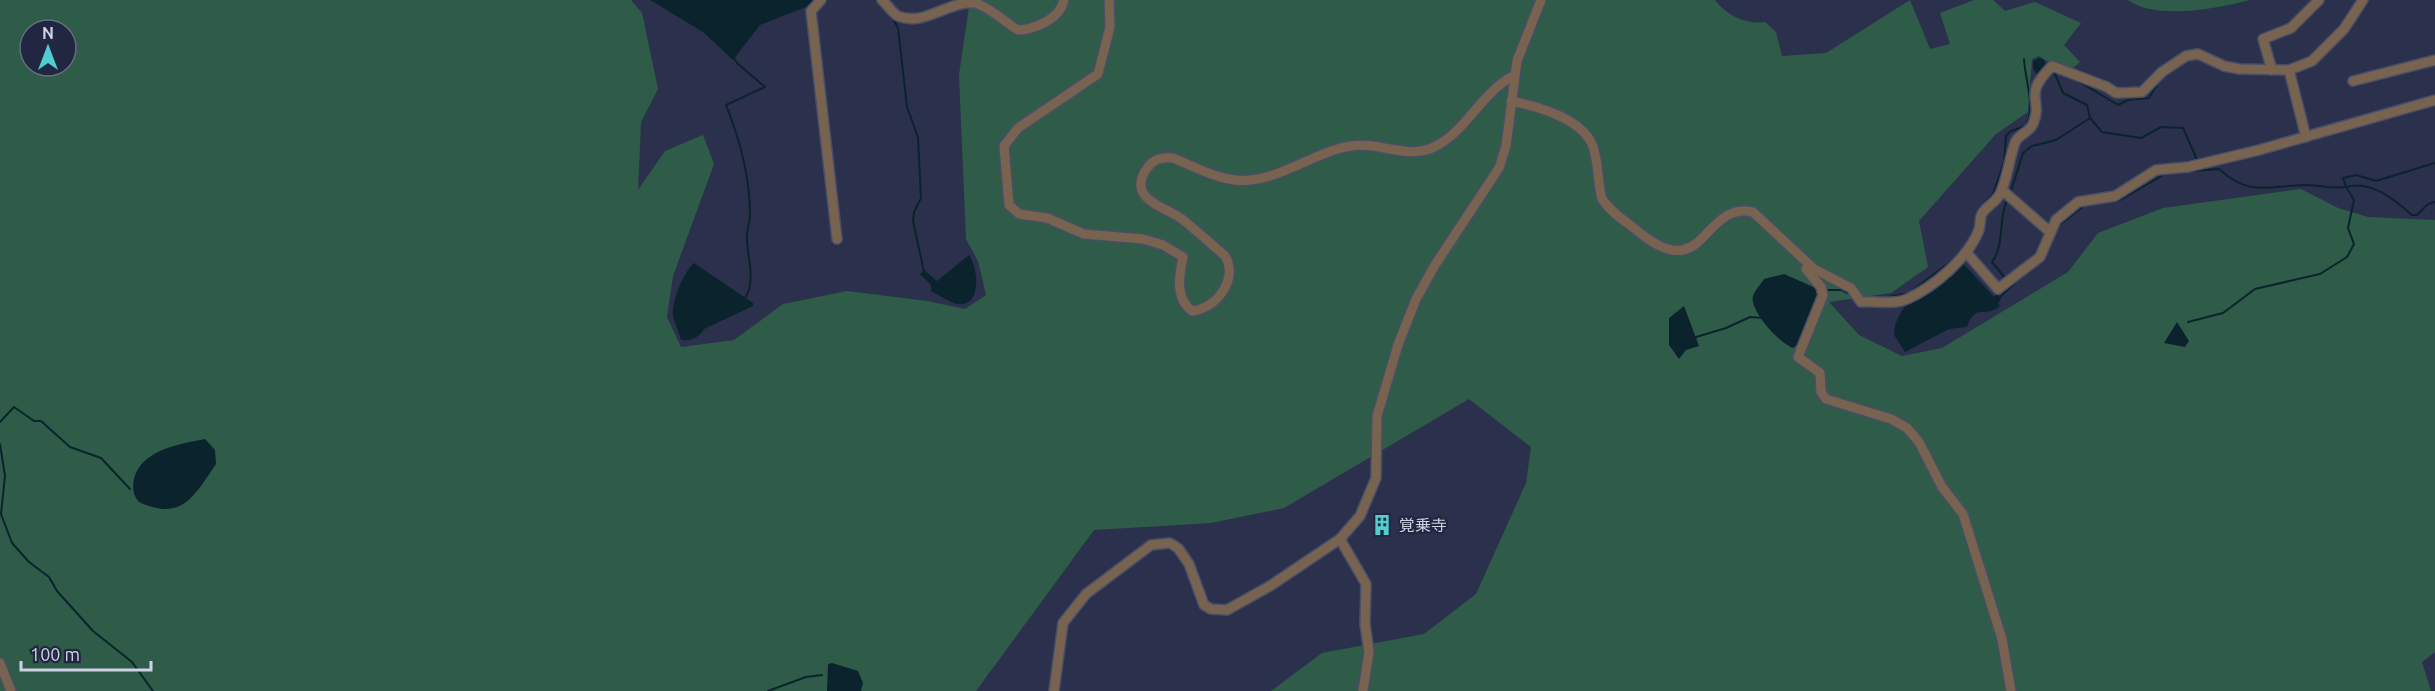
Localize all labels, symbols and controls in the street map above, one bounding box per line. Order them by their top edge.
north arrow [18,18,78,78]
text: N [42,24,54,42]
building icon: 覚乗寺 [1370,513,1394,537]
place label: 覚乗寺 [1399,516,1447,534]
scale bar [21,634,152,672]
text: 100 m [30,644,80,664]

